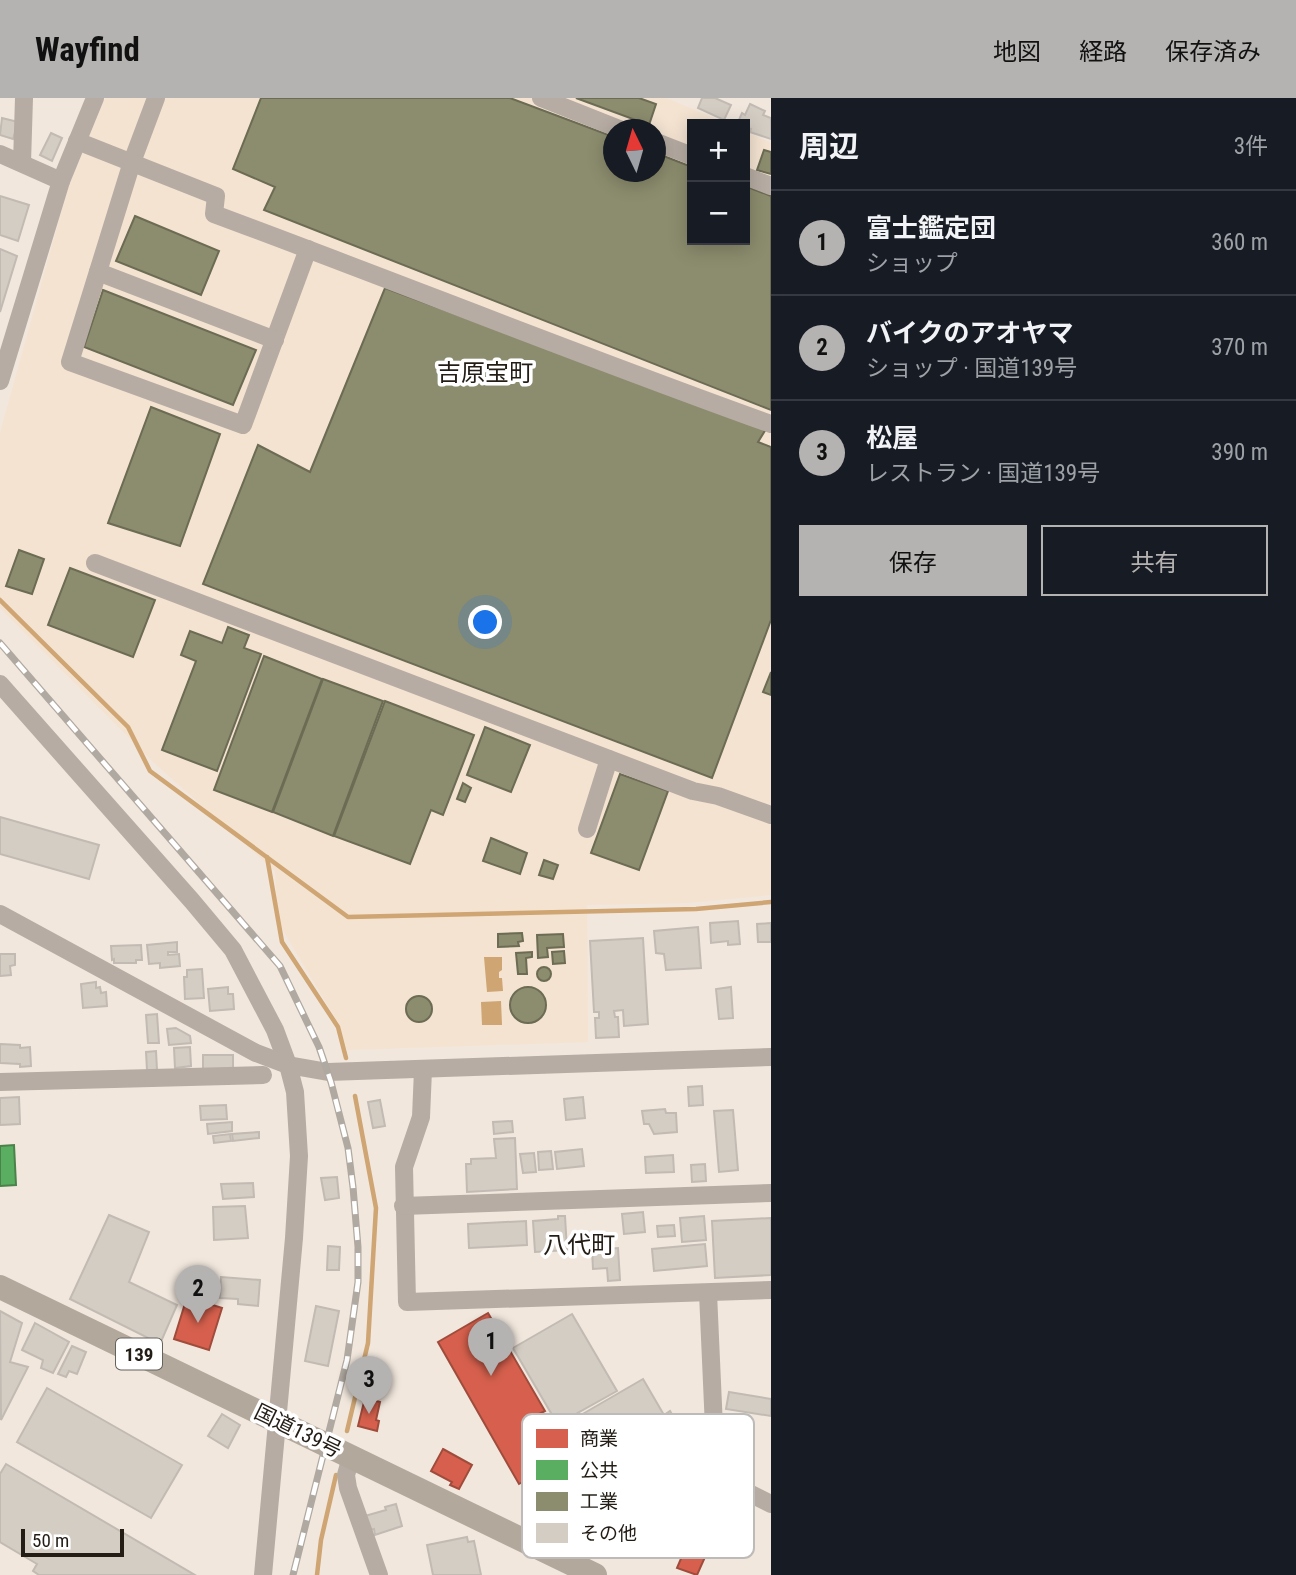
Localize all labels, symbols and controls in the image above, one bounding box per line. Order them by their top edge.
text: Wayfind [35,30,140,69]
text: 地図 [993,38,1041,66]
text: 経路 [1079,38,1127,66]
text: 保存済み [1165,38,1261,66]
north arrow [603,119,666,182]
map controls [687,119,750,245]
button: + [687,119,750,182]
text: 周辺 [799,129,859,164]
text: 3件 [1234,133,1268,160]
button: − [687,182,750,245]
text: 富士鑑定団 [866,213,996,243]
text: 1 [816,229,828,256]
text: 360 m [1211,229,1268,256]
text: ショップ [866,250,958,277]
text: バイクのアオヤマ [866,318,1073,348]
text: 2 [816,334,828,361]
text: 370 m [1211,334,1268,361]
text: ショップ · 国道139号 [866,355,1077,382]
district label: 吉原宝町 [437,359,533,387]
text: 松屋 [866,423,918,453]
text: 3 [816,439,828,466]
text: 390 m [1211,439,1268,466]
text: レストラン · 国道139号 [866,460,1100,487]
button: 保存 [799,525,1027,596]
button: 共有 [1041,525,1268,596]
your location [468,605,502,639]
district label: 八代町 [543,1231,615,1259]
pin: 2 [175,1265,221,1323]
pin: 1 [468,1318,514,1376]
road number: 139 [116,1338,162,1370]
pin: 3 [346,1356,392,1414]
street label: 国道139号 [250,1400,346,1462]
legend [522,1414,754,1558]
text: 商業 [580,1427,618,1450]
text: 公共 [580,1459,618,1482]
text: 工業 [580,1490,618,1513]
text: その他 [580,1522,637,1545]
scale bar [21,1526,124,1558]
text: 50 m [32,1529,69,1552]

